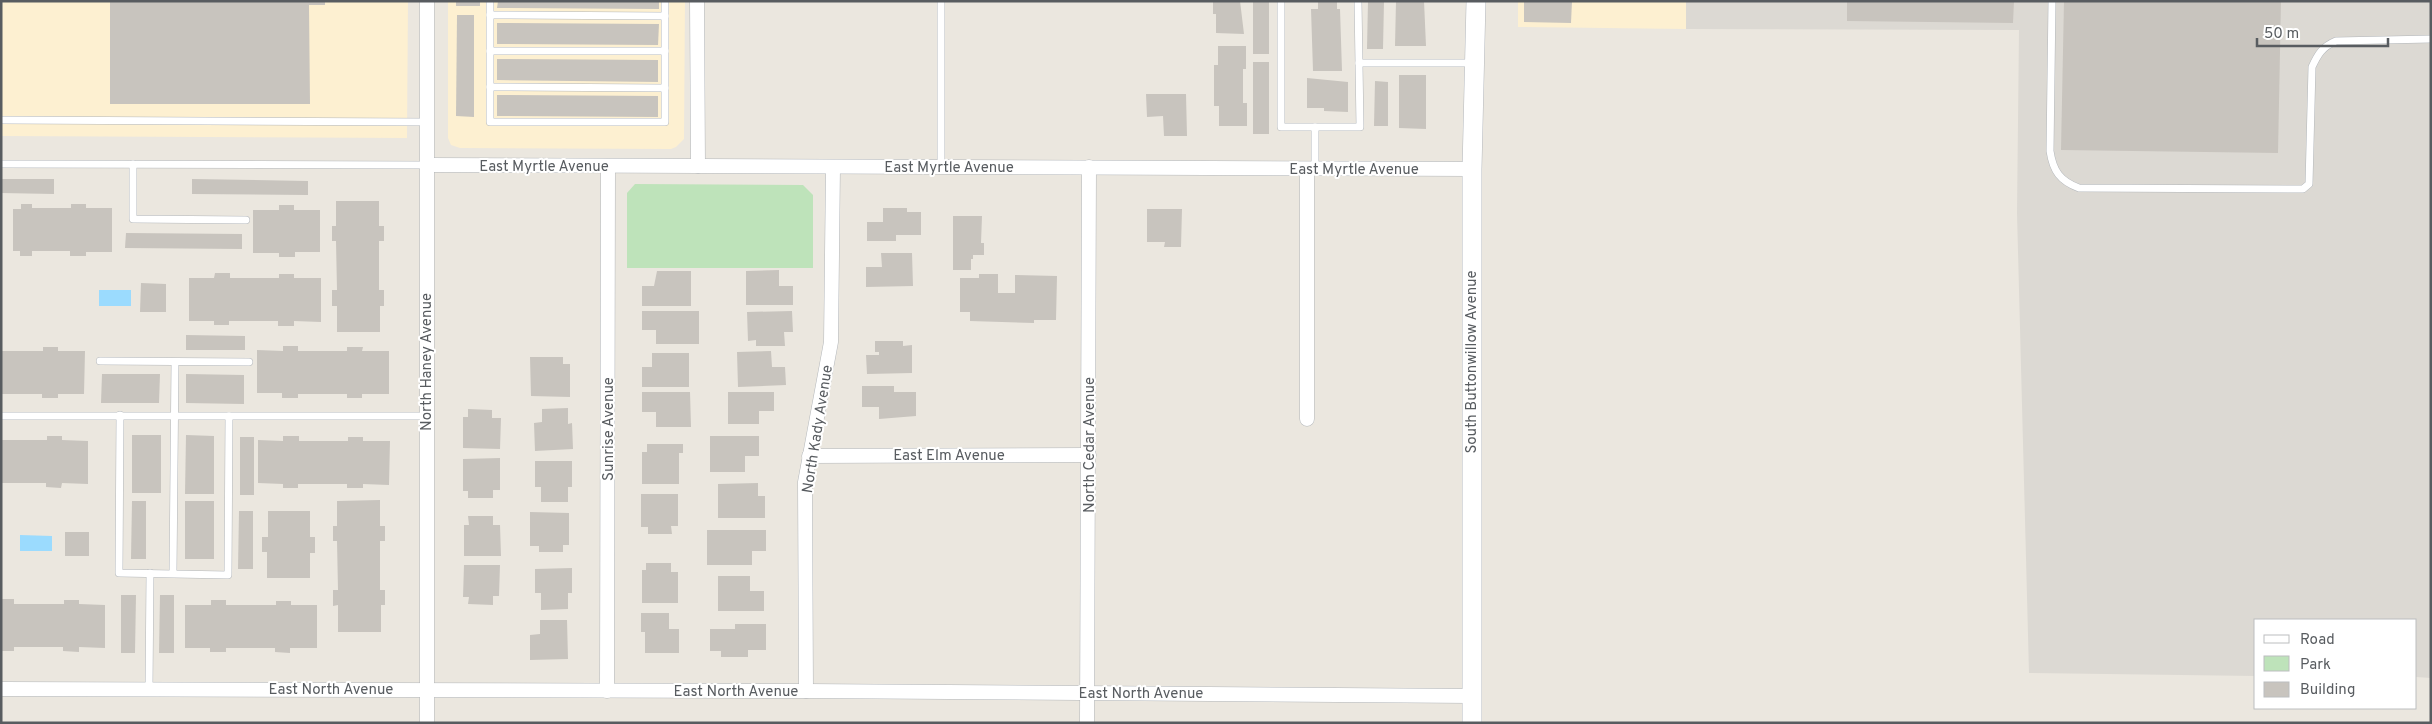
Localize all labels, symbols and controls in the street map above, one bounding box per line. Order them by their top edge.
scale bar [2257,15,2388,47]
text: 50 m [2264,25,2299,44]
street label: East Myrtle Avenue [479,158,609,177]
street label: East Myrtle Avenue [884,159,1014,178]
street label: East Myrtle Avenue [1289,161,1419,180]
street label: South Buttonwillow Avenue [1463,270,1482,454]
street label: North Haney Avenue [418,293,437,431]
street label: North Kady Avenue [799,364,838,495]
street label: Sunrise Avenue [600,377,619,481]
street label: North Cedar Avenue [1081,377,1100,513]
street label: East Elm Avenue [893,447,1005,466]
legend [2254,619,2417,709]
text: Road [2300,631,2335,650]
text: Park [2300,656,2331,675]
street label: East North Avenue [269,681,393,700]
text: Building [2300,681,2355,700]
street label: East North Avenue [674,683,798,702]
street label: East North Avenue [1079,685,1203,704]

